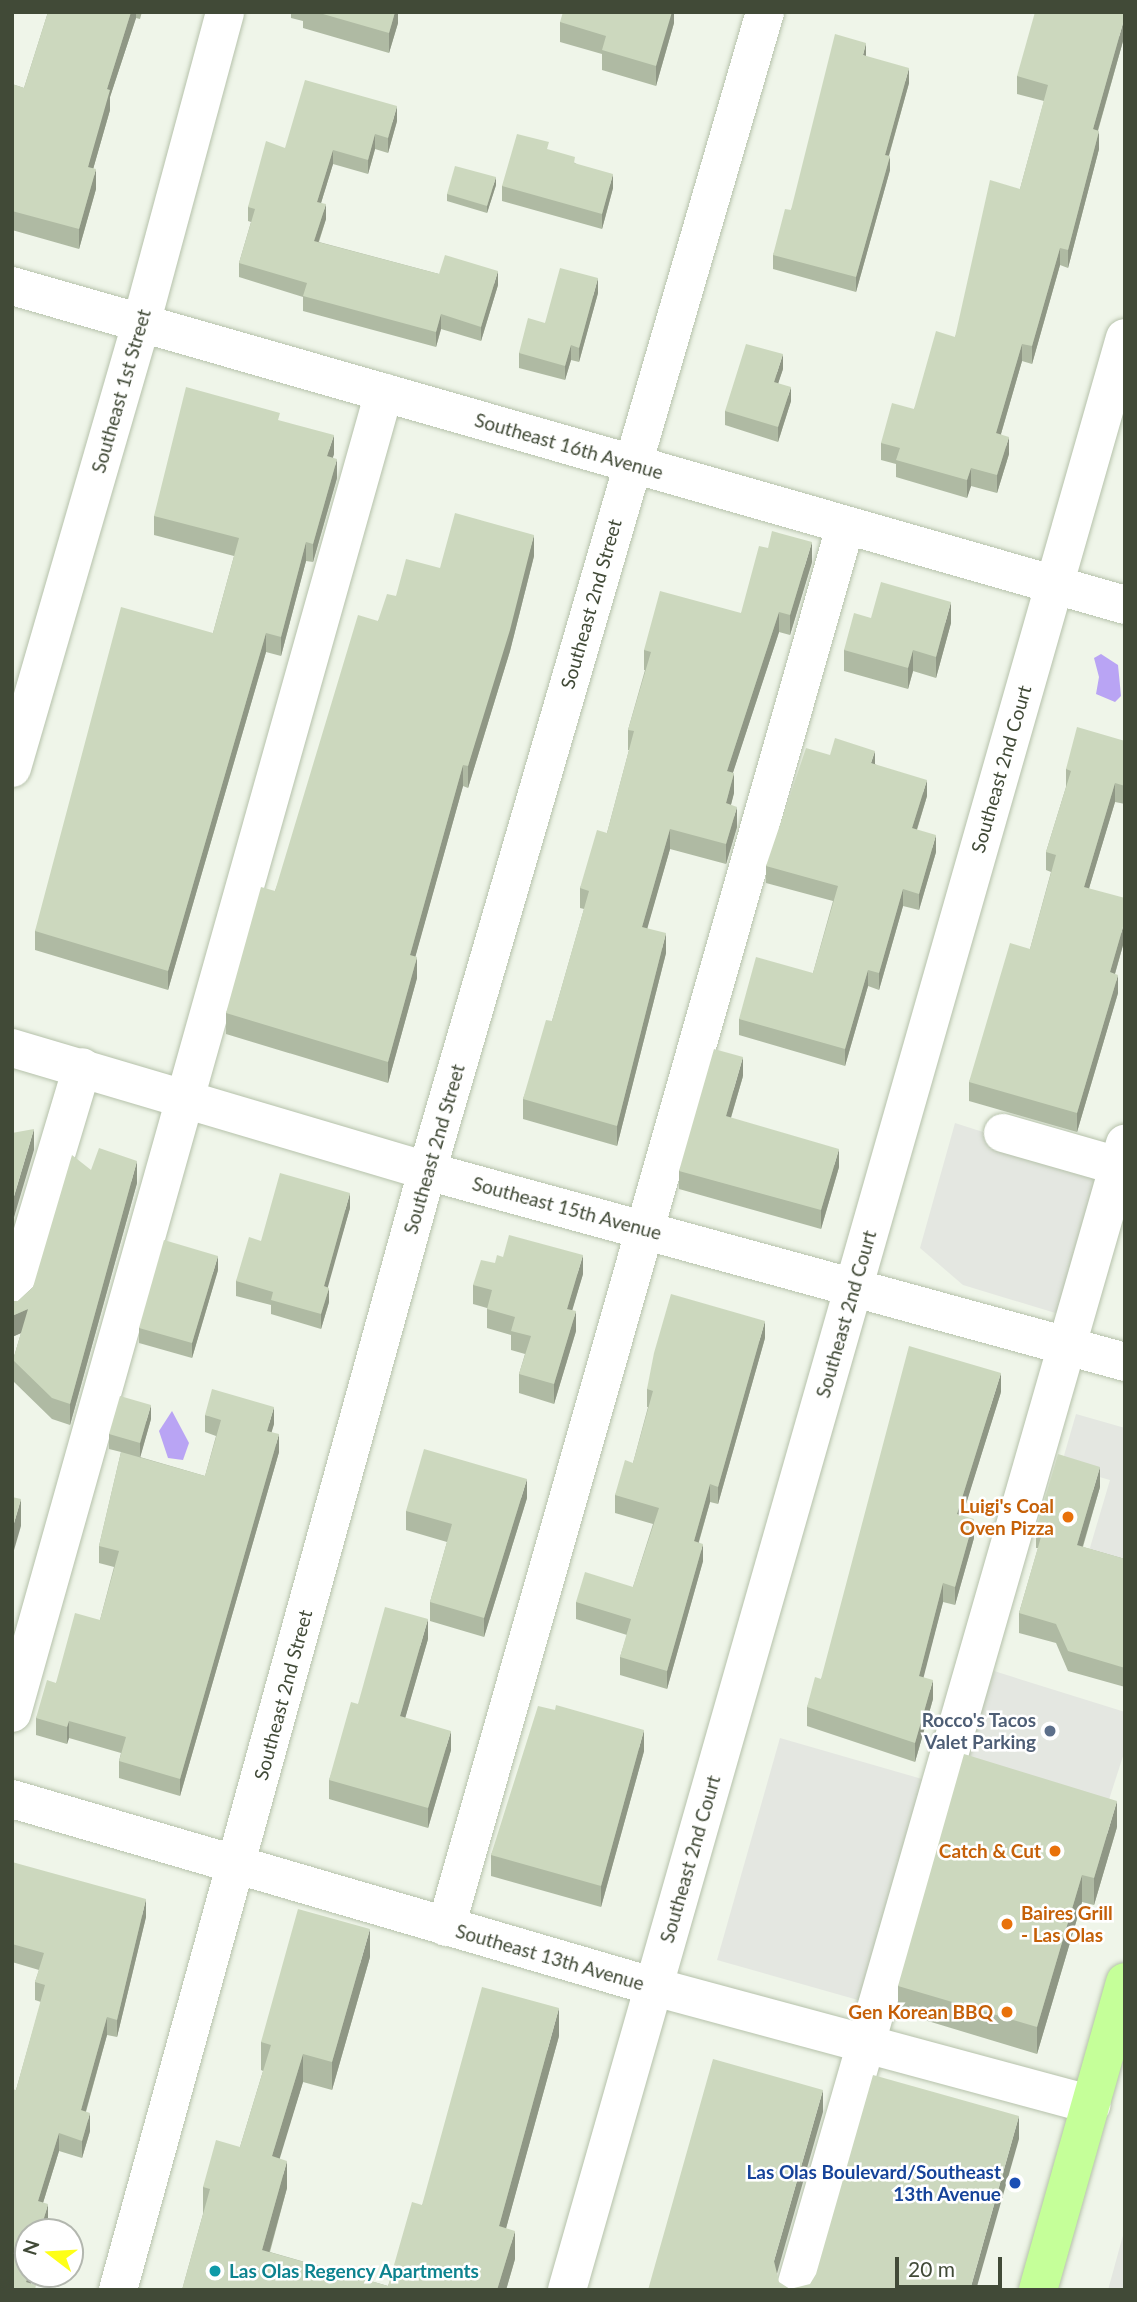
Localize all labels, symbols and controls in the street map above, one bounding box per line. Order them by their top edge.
street label: Southeast 1st Street [87,306,155,476]
street label: Southeast 16th Avenue [472,408,666,484]
street label: Southeast 2nd Street [556,516,626,692]
street label: Southeast 2nd Court [966,683,1036,855]
street label: Southeast 2nd Street [399,1061,469,1237]
street label: Southeast 15th Avenue [470,1172,664,1244]
street label: Southeast 2nd Court [811,1228,881,1400]
place label: Luigi's Coal Oven Pizza [960,1495,1054,1539]
marker: Luigi's Coal Oven Pizza [1060,1509,1076,1525]
street label: Southeast 2nd Street [249,1607,317,1783]
place label: Rocco's Tacos Valet Parking [921,1709,1036,1753]
marker: Rocco's Tacos Valet Parking [1042,1723,1058,1739]
street label: Southeast 2nd Court [655,1773,725,1945]
place label: Catch & Cut [939,1840,1041,1862]
marker: Catch & Cut [1047,1843,1063,1859]
place label: Baires Grill - Las Olas [1021,1902,1113,1946]
marker: Baires Grill - Las Olas [999,1916,1015,1932]
street label: Southeast 13th Avenue [453,1919,647,1995]
place label: Gen Korean BBQ [848,2001,993,2023]
marker: Gen Korean BBQ [999,2004,1015,2020]
place label: Las Olas Boulevard/Southeast 13th Avenue [746,2161,1001,2205]
marker: Las Olas Boulevard/Southeast 13th Avenue [1007,2175,1023,2191]
north arrow [14,2218,84,2288]
text: N [17,2237,43,2258]
scale bar [899,2242,1006,2286]
text: 20 m [908,2256,955,2281]
place label: Las Olas Regency Apartments [229,2260,480,2282]
marker: Las Olas Regency Apartments [207,2263,223,2279]

